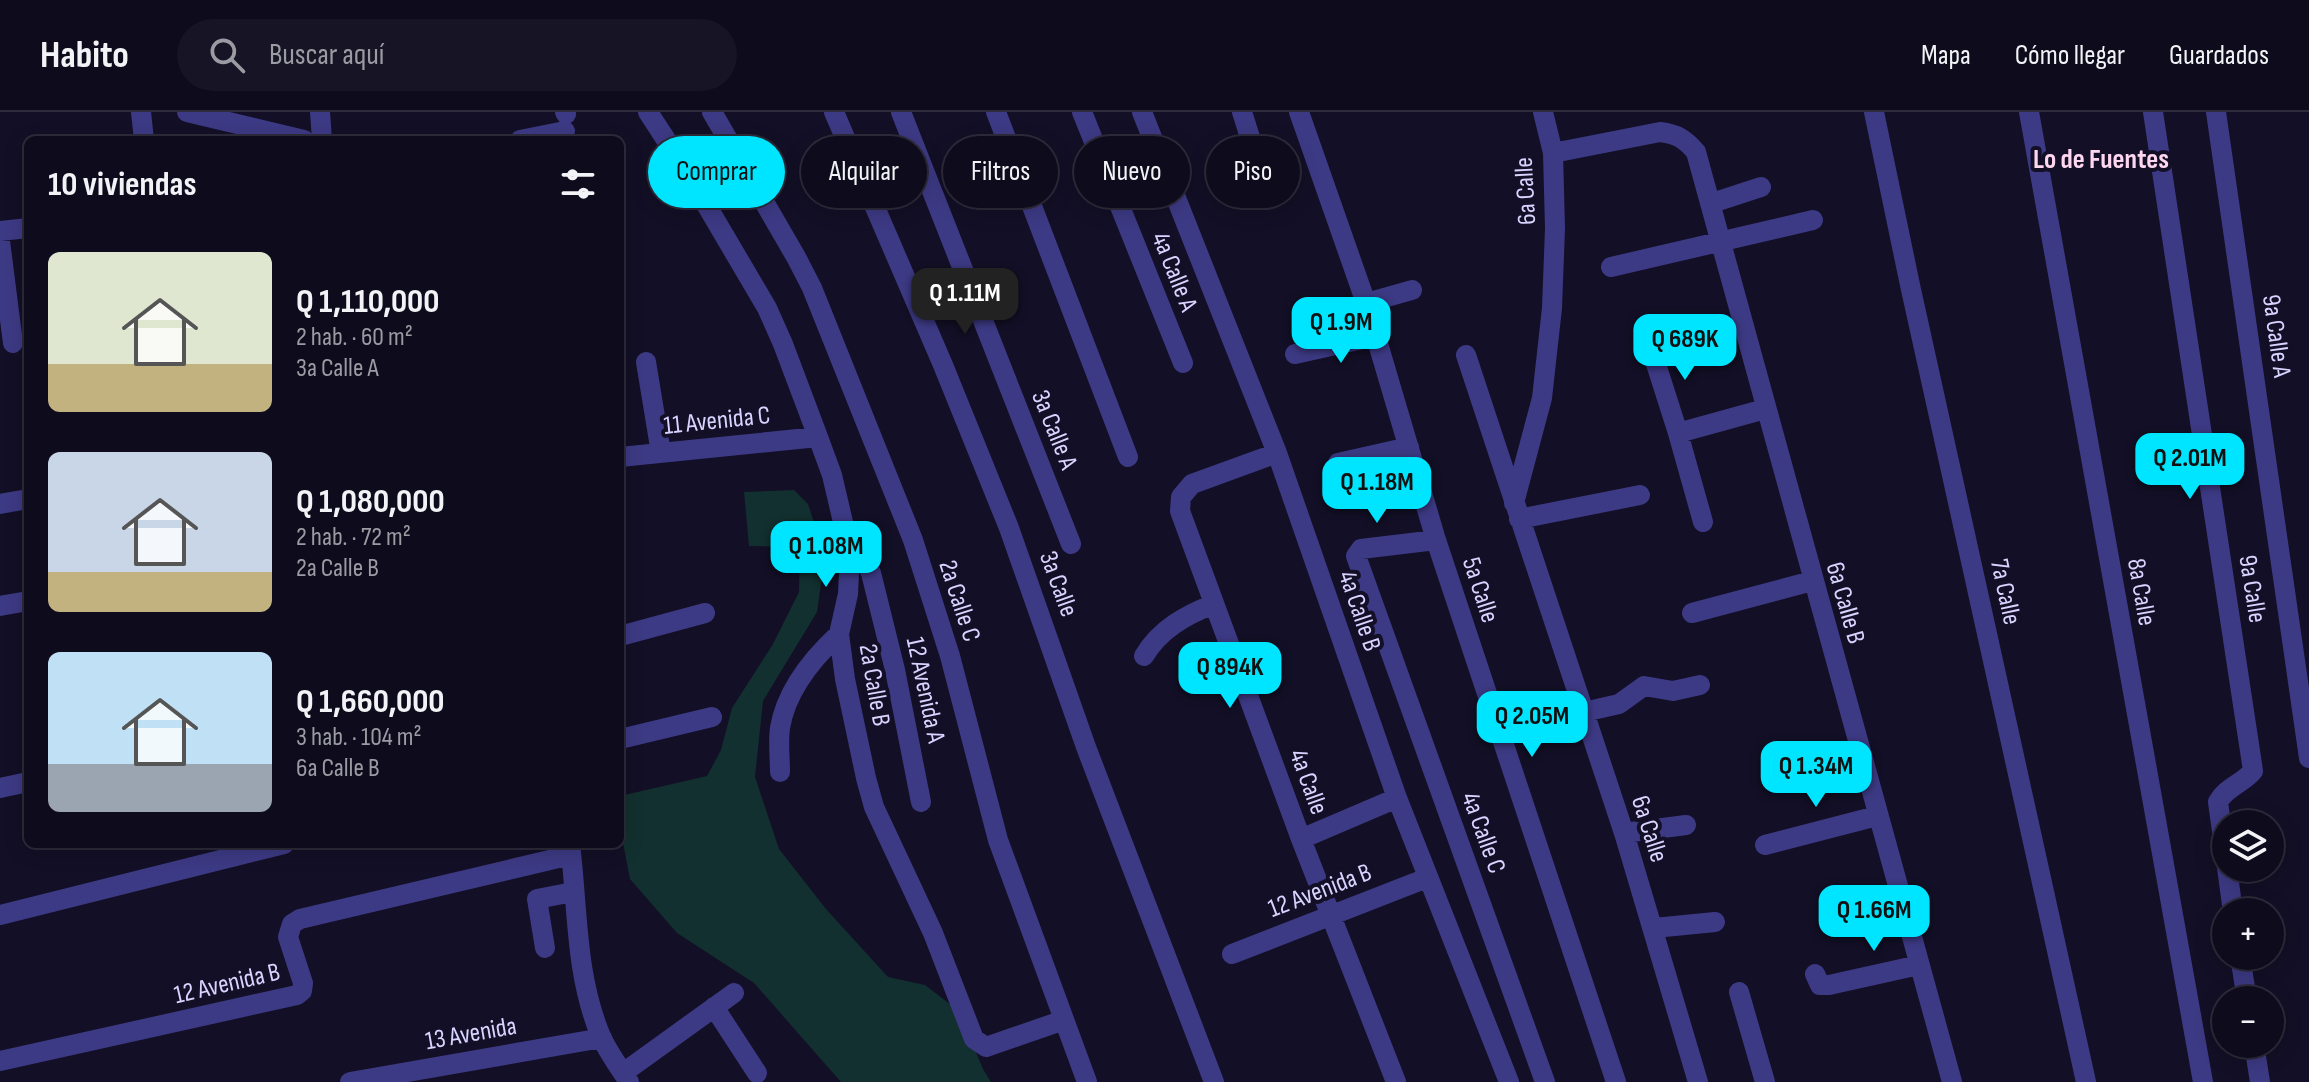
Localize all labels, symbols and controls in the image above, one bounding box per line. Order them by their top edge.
search box [177,19,737,91]
text: Habito [40,33,129,78]
icon: search [205,33,249,77]
text: Buscar aquí [269,37,384,73]
text: Mapa [1921,39,1971,72]
text: Cómo llegar [2015,39,2125,72]
text: Guardados [2169,39,2269,72]
chip: Comprar [648,136,785,208]
chip: Alquilar [801,136,927,208]
chip: Filtros [943,136,1058,208]
chip: Nuevo [1074,136,1190,208]
chip: Piso [1206,136,1300,208]
district label: Lo de Fuentes [2033,143,2169,176]
street label: 6a Calle [1509,156,1543,226]
icon: filters [556,162,600,206]
text: 10 viviendas [48,164,196,205]
street label: 4a Calle A [1144,228,1204,317]
pin: Q 1.11M [891,268,1039,336]
text: Q 1.11M [929,278,1001,309]
text: Q 1,110,000 [296,281,439,322]
icon: home [112,284,208,380]
street label: 9a Calle A [2255,293,2297,380]
pin: Q 1.9M [1276,297,1406,365]
text: Q 1.9M [1310,307,1372,338]
pin: Q 689K [1620,314,1750,382]
text: 2 hab. · 60 m² [296,322,413,353]
text: Q 689K [1651,324,1719,355]
text: 3a Calle A [296,353,379,384]
street label: 3a Calle A [1024,386,1084,475]
street label: 11 Avenida C [662,400,772,442]
pin: Q 2.01M [2116,433,2264,501]
text: Q 2.01M [2153,443,2227,474]
pin: Q 1.18M [1303,457,1451,525]
text: Q 1.18M [1340,467,1414,498]
text: Q 1,080,000 [296,481,445,522]
icon: home [112,484,208,580]
pin: Q 1.08M [752,521,900,589]
text: 2 hab. · 72 m² [296,522,411,553]
text: Q 1.08M [789,531,863,562]
street label: 3a Calle [1032,547,1084,621]
text: 2a Calle B [296,553,379,584]
street label: 5a Calle [1455,553,1505,627]
street label: 9a Calle [2231,553,2273,625]
street label: 2a Calle C [931,556,987,646]
street label: 7a Calle [1983,556,2027,628]
street label: 8a Calle [2120,556,2162,628]
street label: 6a Calle B [1819,559,1871,647]
street label: 4a Calle B [1331,567,1387,655]
street label: 12 Avenida A [899,634,952,747]
street label: 2a Calle B [852,642,896,728]
pin: Q 894K [1165,642,1295,710]
text: Q 894K [1196,652,1264,683]
text: Q 1,660,000 [296,681,445,722]
icon: home [112,684,208,780]
pin: Q 2.05M [1458,691,1606,759]
text: Q 2.05M [1495,701,1569,732]
text: 3 hab. · 104 m² [296,722,422,753]
pin: Q 1.34M [1742,741,1890,809]
street label: 4a Calle [1282,745,1334,819]
text: Q 1.34M [1779,751,1853,782]
text: 6a Calle B [296,753,380,784]
street label: 4a Calle C [1454,788,1512,878]
street label: 6a Calle [1624,792,1674,866]
map controls [2212,810,2284,1058]
button: layers [2212,810,2284,882]
street label: 12 Avenida B [1264,857,1376,925]
pin: Q 1.66M [1800,885,1948,953]
text: Q 1.66M [1837,895,1911,926]
button: + [2212,898,2284,970]
street label: 12 Avenida B [171,957,283,1011]
button: − [2212,986,2284,1058]
street label: 13 Avenida [423,1011,519,1057]

